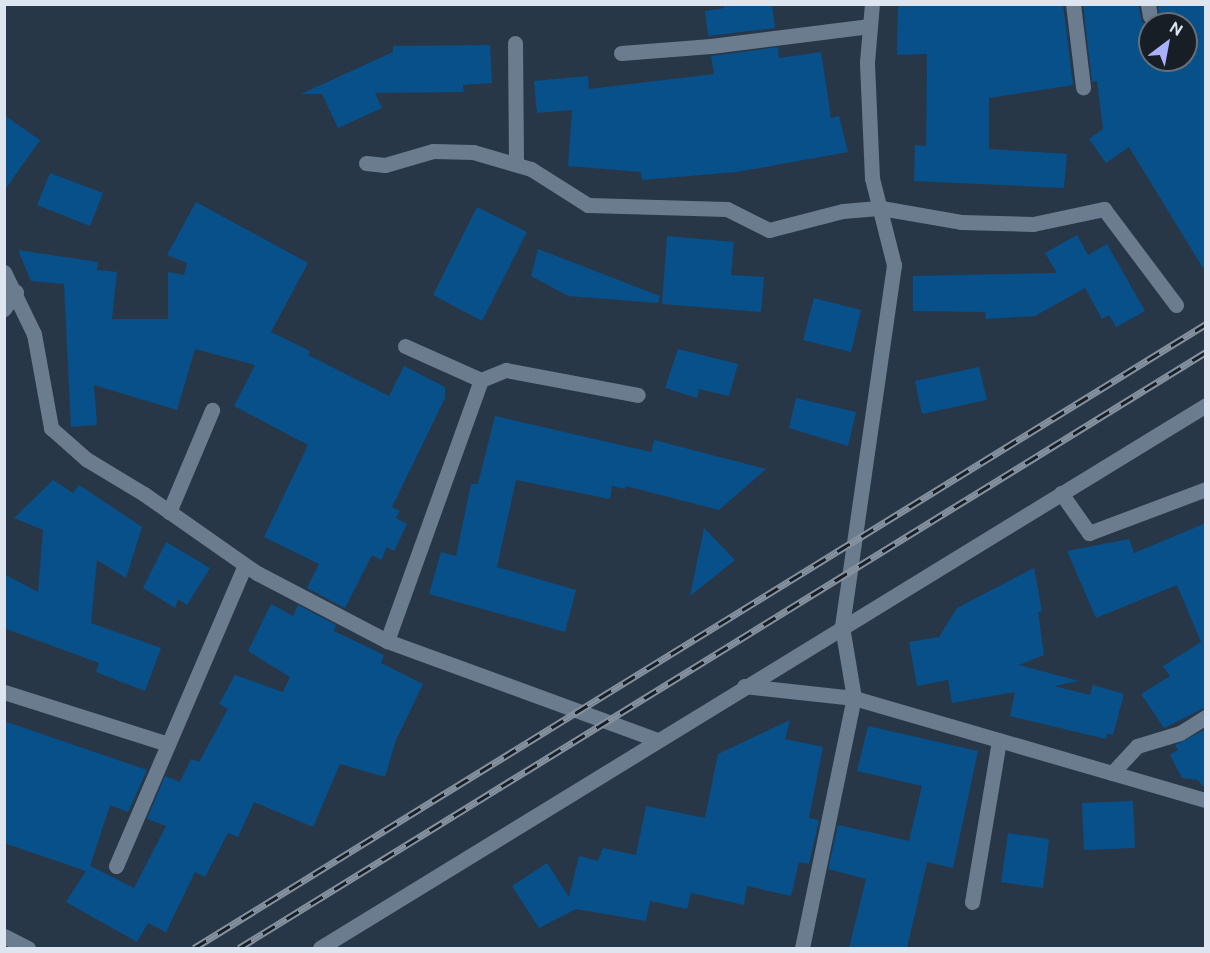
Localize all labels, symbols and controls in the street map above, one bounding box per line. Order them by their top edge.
north arrow [1138,12,1198,72]
text: N [1167,18,1186,39]

